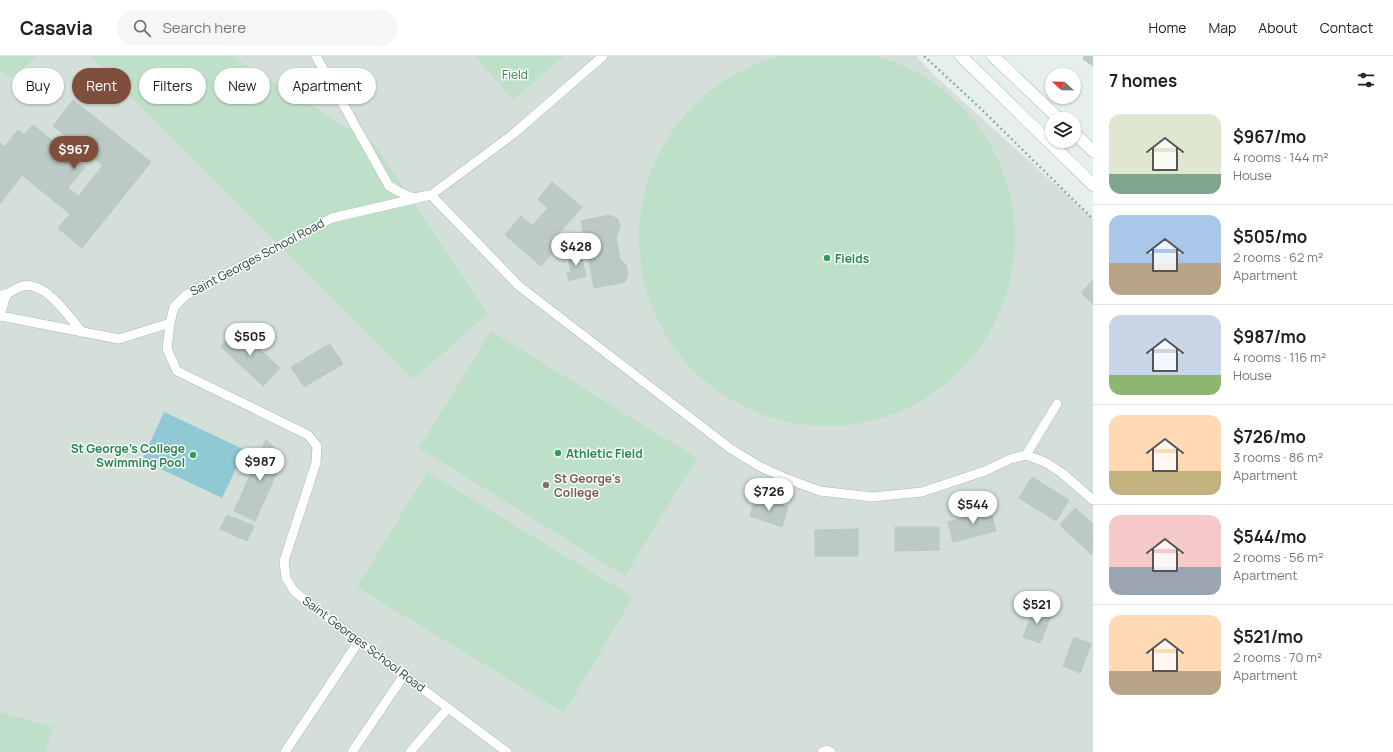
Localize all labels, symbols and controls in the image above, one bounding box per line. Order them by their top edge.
search box [117,10,397,46]
text: Casavia [20,15,93,41]
icon: search [131,17,153,39]
text: Search here [163,17,246,38]
text: Home [1149,18,1186,37]
text: Map [1208,18,1236,37]
text: About [1258,18,1298,37]
text: Contact [1320,18,1373,37]
park label: Field [502,66,528,83]
chip: Buy [12,68,64,104]
chip: Rent [72,68,131,104]
chip: Filters [139,68,206,104]
chip: New [214,68,270,104]
chip: Apartment [278,68,376,104]
north arrow [1045,68,1081,104]
map controls [1045,68,1081,148]
text: 7 homes [1109,69,1177,92]
icon: filters [1355,69,1377,91]
button: layers [1045,112,1081,148]
text: $967/mo [1233,125,1306,148]
icon: home [1141,130,1189,178]
pin: $967 [50,136,98,170]
text: $967 [58,140,90,158]
text: 4 rooms · 144 m² [1233,148,1329,166]
text: House [1233,166,1272,184]
street label: Saint Georges School Road [187,214,327,300]
text: $505/mo [1233,225,1307,248]
icon: home [1141,231,1189,279]
pin: $428 [552,233,600,267]
text: $428 [560,237,592,255]
text: 2 rooms · 62 m² [1233,248,1323,266]
place label: Fields [835,250,870,267]
marker: Fields [822,253,832,263]
text: Apartment [1233,266,1297,284]
pin: $505 [226,323,274,357]
text: $987/mo [1233,325,1306,348]
text: $505 [234,327,266,345]
icon: home [1141,331,1189,379]
text: 4 rooms · 116 m² [1233,348,1326,366]
text: House [1233,366,1272,384]
text: $726/mo [1233,425,1306,448]
icon: home [1141,431,1189,479]
place label: St George's College Swimming Pool [71,440,185,471]
place label: Athletic Field [566,445,643,462]
pin: $987 [236,448,284,482]
marker: Athletic Field [553,448,563,458]
text: 3 rooms · 86 m² [1233,448,1323,466]
marker: St George's College Swimming Pool [188,450,198,460]
text: $987 [244,452,276,470]
text: Apartment [1233,466,1297,484]
place label: St George's College [554,470,621,501]
pin: $726 [745,478,793,512]
marker: St George's College [541,480,551,490]
text: $726 [754,482,784,500]
pin: $544 [949,491,997,525]
text: $544 [957,495,989,513]
text: $544/mo [1233,525,1307,548]
icon: home [1141,531,1189,579]
text: 2 rooms · 56 m² [1233,548,1323,566]
text: Apartment [1233,566,1297,584]
pin: $521 [1013,591,1061,625]
street label: Saint Georges School Road [299,592,429,696]
text: $521 [1023,595,1051,613]
text: $521/mo [1233,625,1303,648]
icon: home [1141,631,1189,679]
text: 2 rooms · 70 m² [1233,648,1322,666]
text: Apartment [1233,666,1297,684]

